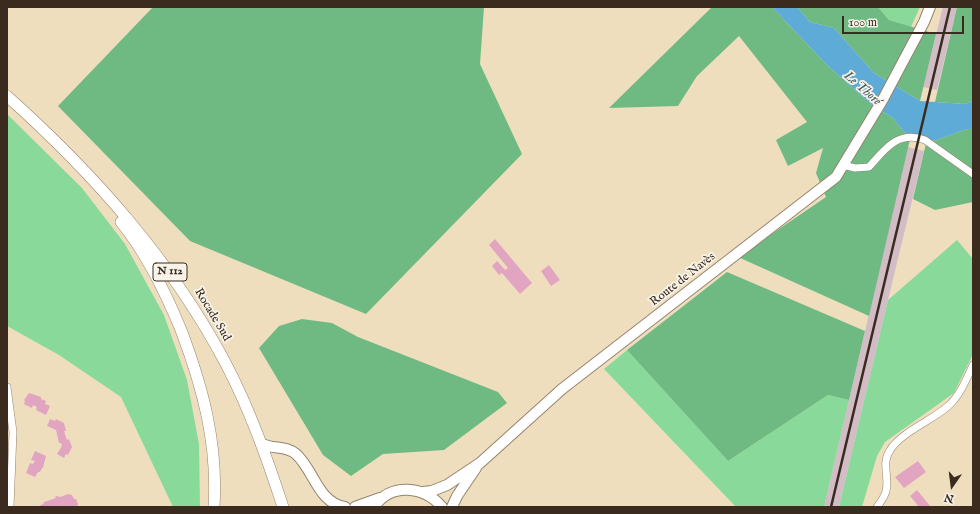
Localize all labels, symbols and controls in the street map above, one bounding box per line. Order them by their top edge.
scale bar [844,8,966,34]
text: 100 m [849,15,877,30]
water label: Le Thoré [840,69,884,109]
street label: Route de Navès [648,250,718,310]
road number: N 112 [153,263,187,281]
street label: Rocade Sud [191,286,233,344]
north arrow [932,466,972,506]
text: N [943,490,955,506]

